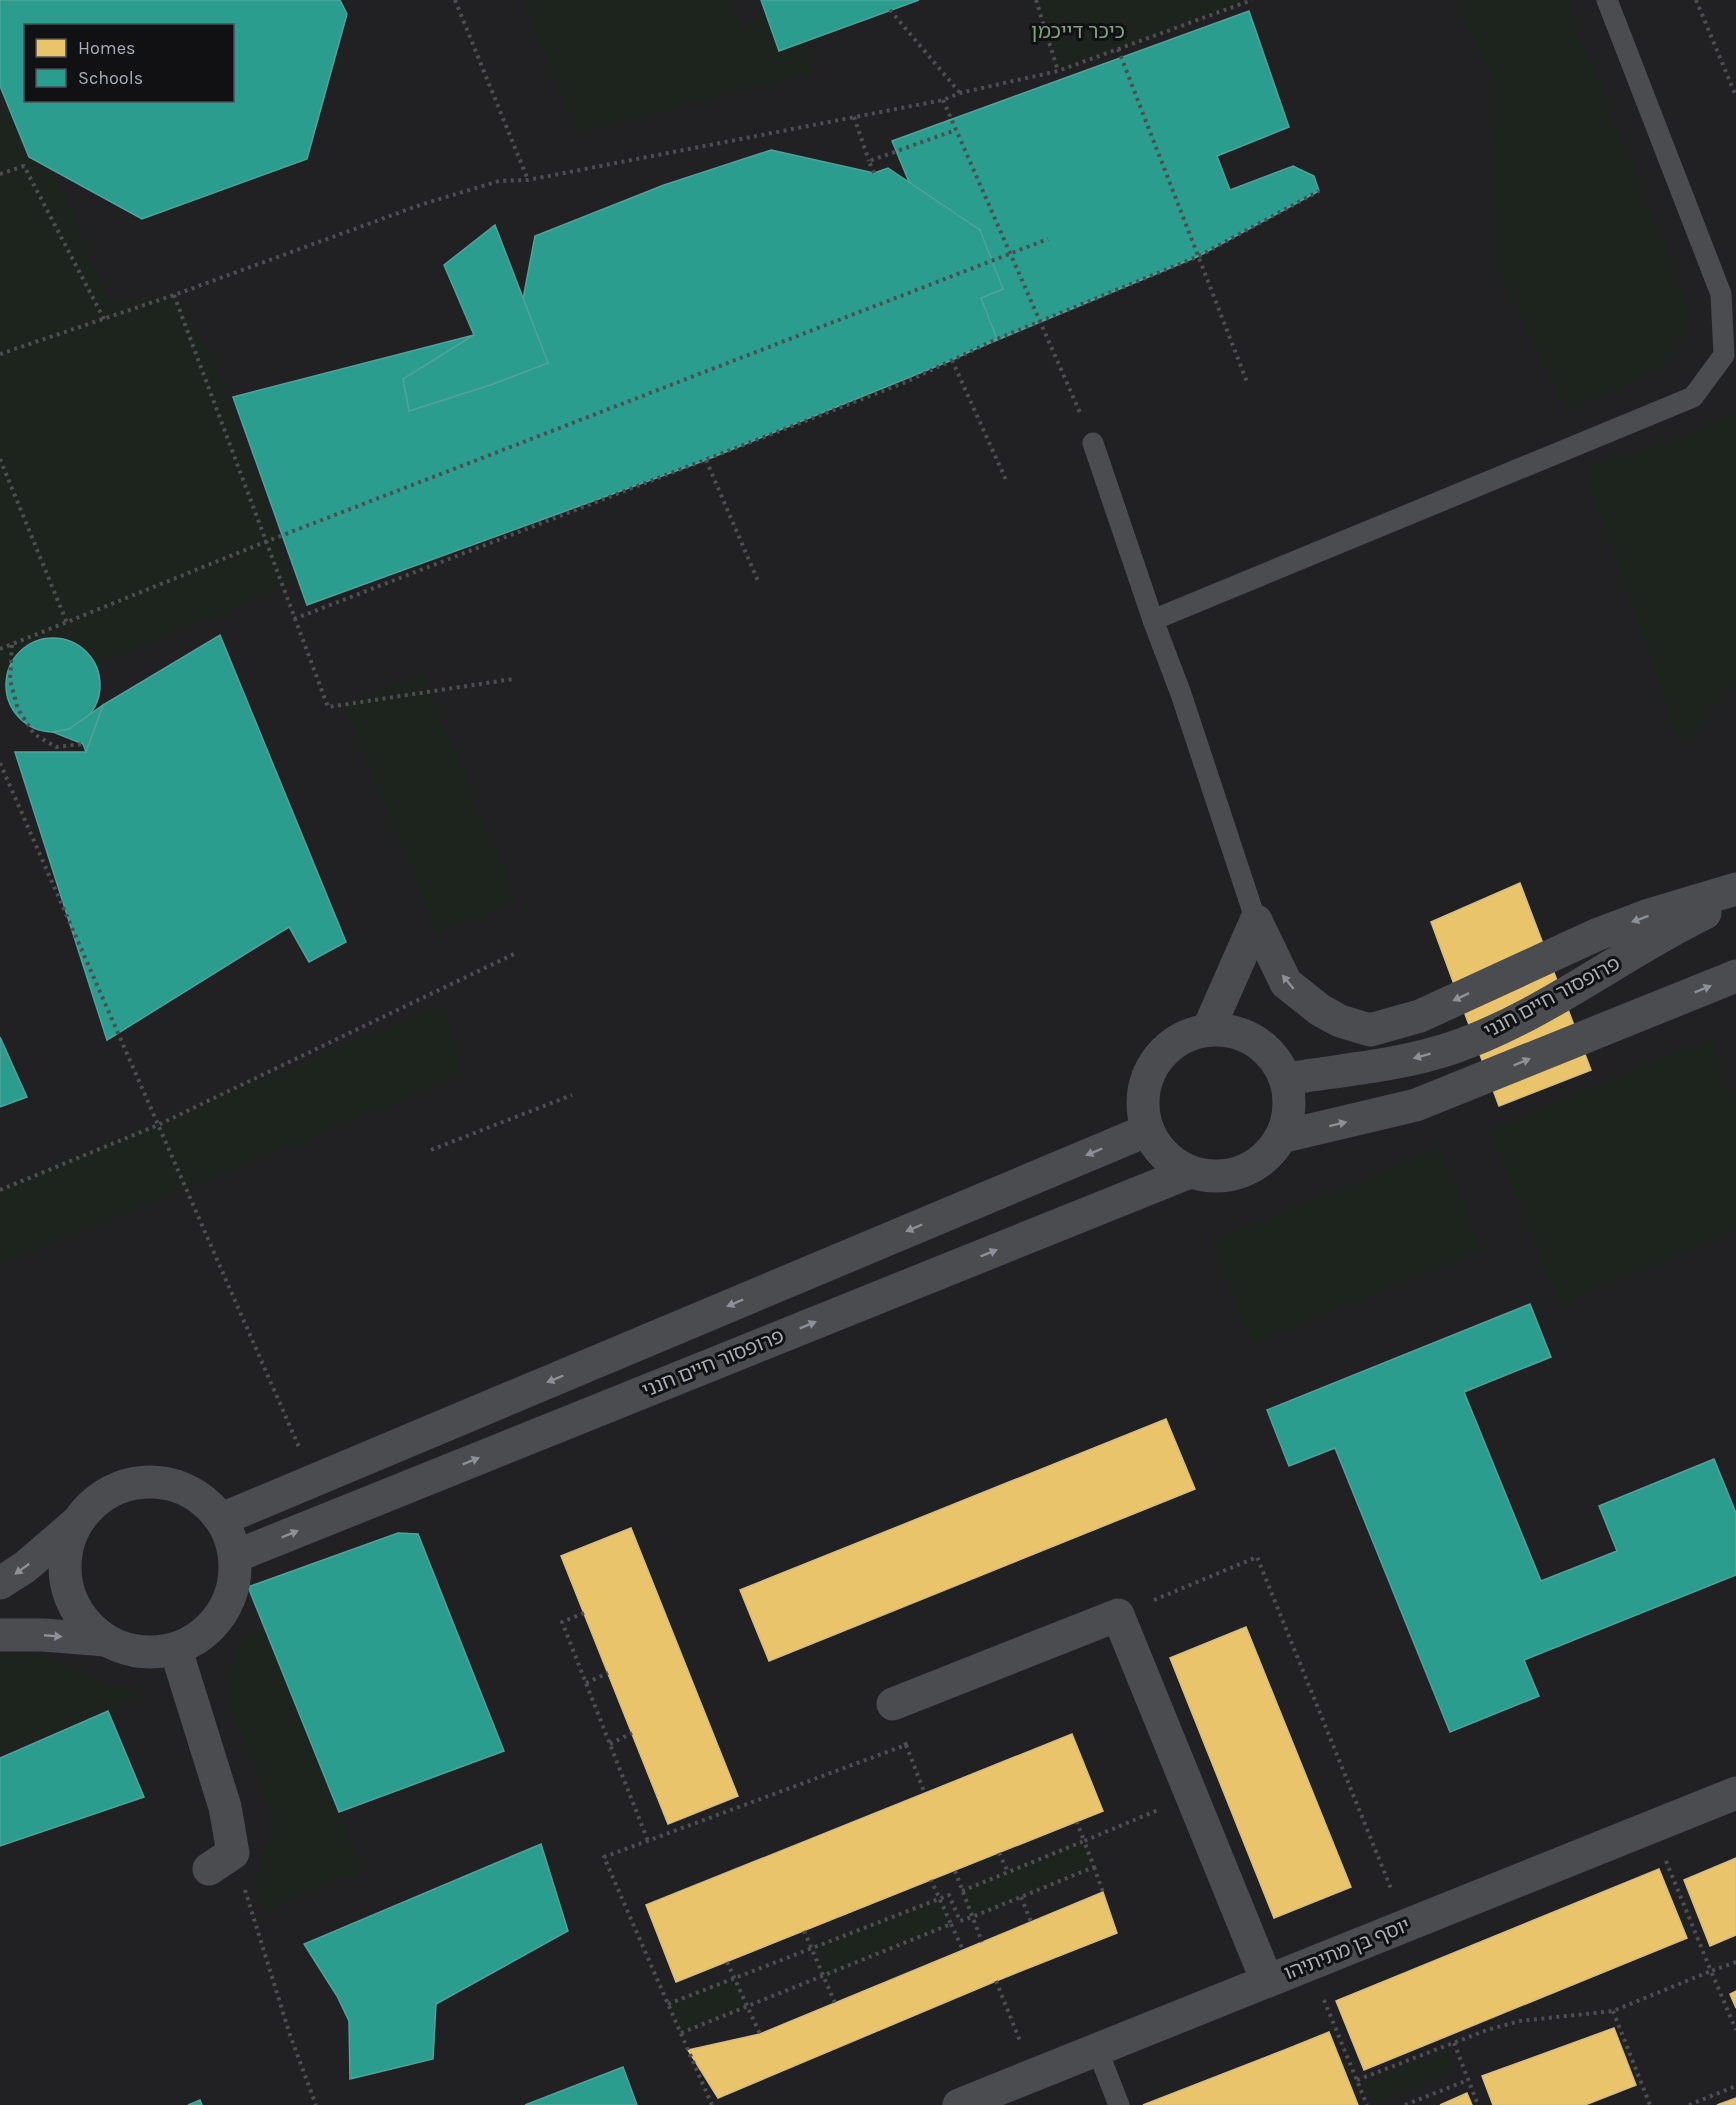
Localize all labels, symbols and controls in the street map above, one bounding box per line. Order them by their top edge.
park label: כיכר דייכמן [1031,20,1125,43]
legend [24,24,234,102]
text: Homes [78,37,135,59]
text: Schools [78,67,143,89]
one-way arrow [1631,914,1649,924]
street label: פרופסור חיים חנני [1480,951,1624,1043]
one-way arrow [1282,974,1294,990]
one-way arrow [1695,984,1713,994]
one-way arrow [1453,992,1470,1001]
one-way arrow [1413,1052,1432,1062]
one-way arrow [1514,1057,1532,1067]
one-way arrow [1329,1118,1347,1128]
one-way arrow [1085,1147,1103,1157]
one-way arrow [905,1223,923,1233]
one-way arrow [980,1248,998,1258]
one-way arrow [726,1299,743,1308]
one-way arrow [799,1320,817,1330]
street label: פרופסור חיים חנני [639,1324,787,1402]
one-way arrow [546,1375,564,1384]
one-way arrow [462,1456,480,1466]
one-way arrow [281,1529,299,1538]
one-way arrow [15,1562,30,1574]
one-way arrow [43,1631,62,1641]
street label: יוסף בן מתיתיהו [1281,1913,1413,1985]

